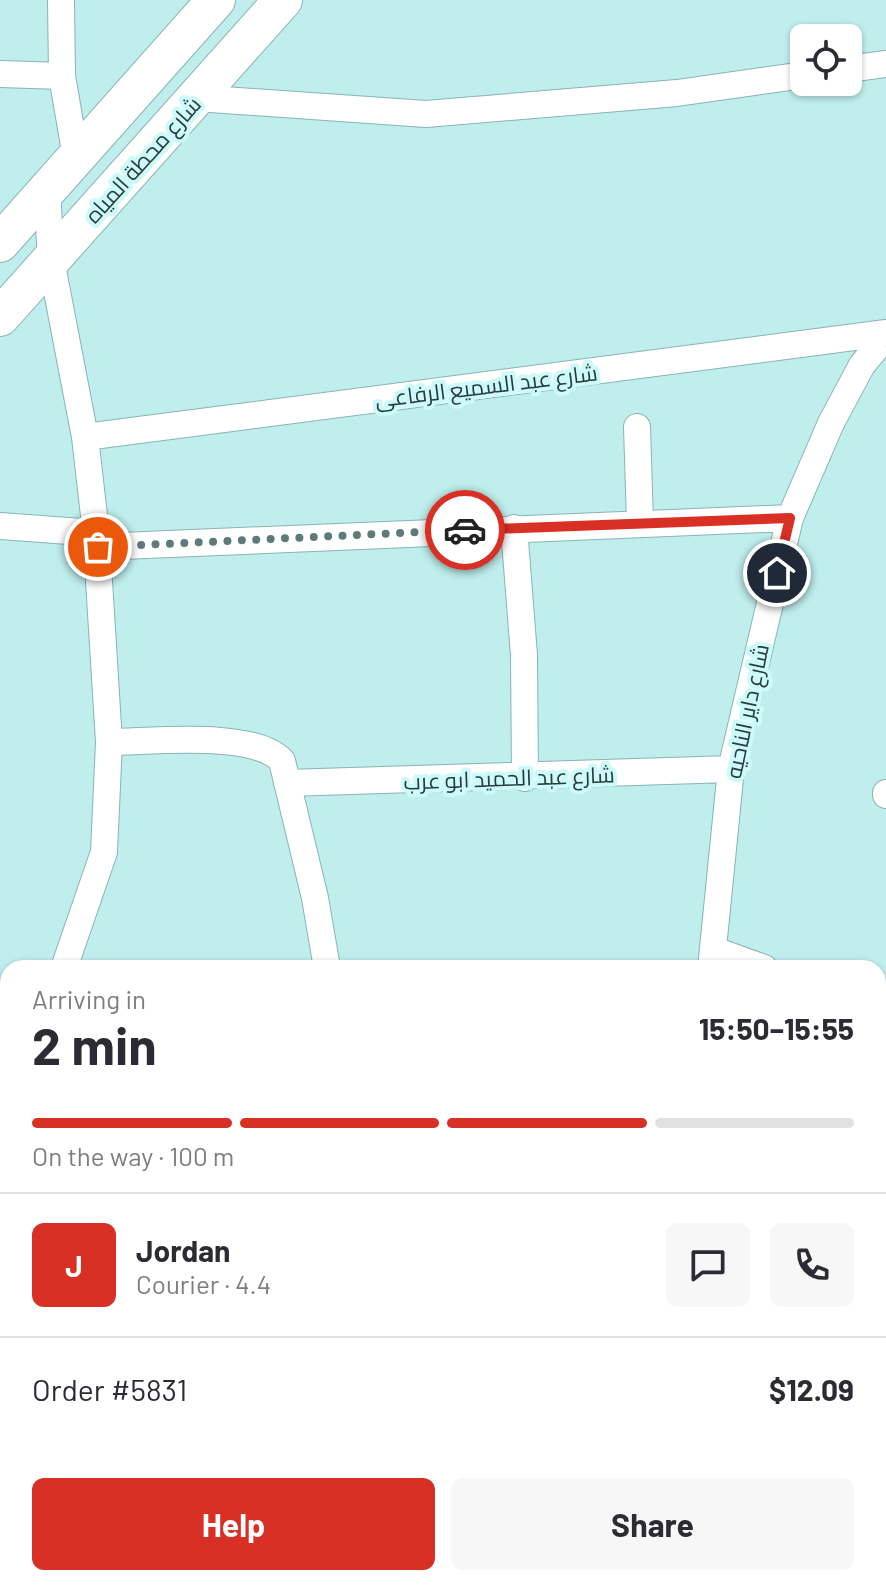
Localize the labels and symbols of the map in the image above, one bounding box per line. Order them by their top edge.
street label: شارع محطة المياه [79,91,208,229]
street label: شارع عبد السميع الرفاعى [373,358,599,415]
courier [425,490,505,570]
pin [64,513,132,581]
pin [743,539,811,607]
street label: شارع داير الناحيه [719,641,776,781]
street label: شارع عبد الحميد ابو عرب [403,760,615,797]

